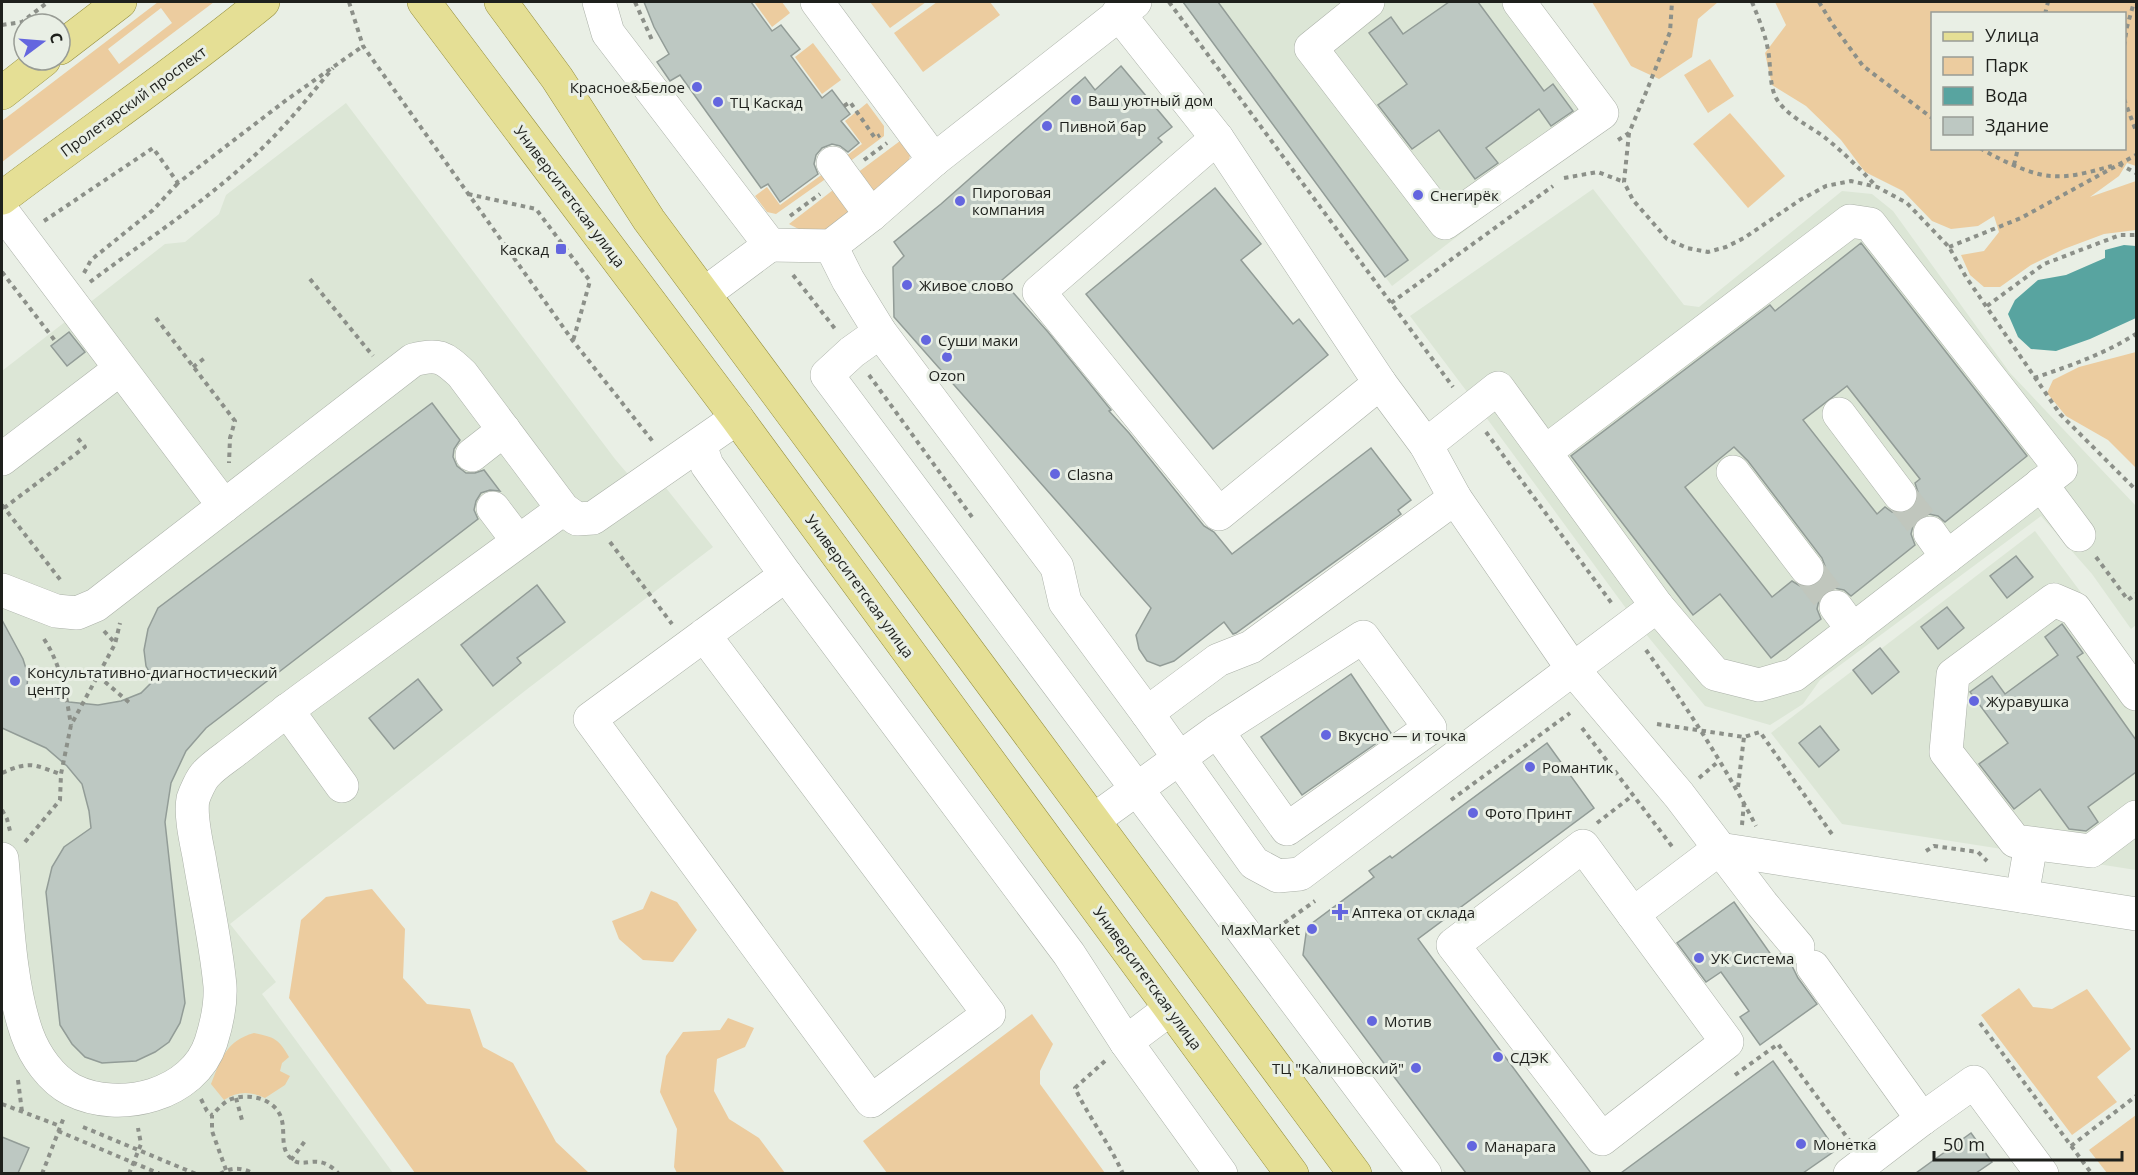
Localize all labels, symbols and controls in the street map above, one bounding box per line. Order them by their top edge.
north arrow [12,12,72,72]
legend [1931,12,2126,150]
text: Улица [1985,23,2039,47]
text: С [44,30,68,46]
street label: Пролетарский проспект [56,41,210,161]
text: Парк [1985,53,2029,77]
place label: Красное&Белое [570,77,685,97]
marker: Красное&Белое [690,80,704,94]
text: Вода [1985,83,2028,107]
place label: Ваш уютный дом [1088,90,1213,110]
place label: ТЦ Каскад [730,92,803,112]
marker: Ваш уютный дом [1069,93,1083,107]
marker: ТЦ Каскад [711,95,725,109]
text: Здание [1985,113,2049,137]
place label: Пивной бар [1059,116,1146,136]
marker: Пивной бар [1040,119,1054,133]
street label: Университетская улица [510,121,630,271]
place label: Пироговая компания [972,182,1051,219]
place label: Снегирёк [1430,185,1499,205]
marker: Снегирёк [1411,188,1425,202]
marker: Пироговая компания [953,194,967,208]
place label: Каскад [500,239,549,259]
marker: Каскад [554,242,568,256]
place label: Живое слово [919,275,1014,295]
marker: Живое слово [900,278,914,292]
place label: Суши маки [938,330,1018,350]
marker: Суши маки [919,333,933,347]
marker: Ozon [940,350,954,364]
place label: Ozon [929,365,965,385]
place label: Clasna [1067,464,1113,484]
marker: Clasna [1048,467,1062,481]
street label: Университетская улица [801,510,919,662]
place label: Консультативно-диагностический центр [27,662,278,699]
marker: Консультативно-диагностический центр [8,674,22,688]
place label: Журавушка [1986,691,2069,711]
marker: Журавушка [1967,694,1981,708]
place label: Вкусно — и точка [1338,725,1466,745]
marker: Вкусно — и точка [1319,728,1333,742]
place label: Романтик [1542,757,1613,777]
marker: Романтик [1523,760,1537,774]
place label: Фото Принт [1485,803,1572,823]
marker: Фото Принт [1466,806,1480,820]
street label: Университетская улица [1089,902,1207,1054]
place label: Аптека от склада [1352,902,1475,922]
marker: Аптека от склада [1333,905,1347,919]
place label: MaxMarket [1221,919,1300,939]
marker: MaxMarket [1305,922,1319,936]
place label: УК Система [1711,948,1794,968]
marker: УК Система [1692,951,1706,965]
place label: Мотив [1384,1011,1432,1031]
marker: Мотив [1365,1014,1379,1028]
place label: СДЭК [1510,1047,1549,1067]
marker: СДЭК [1491,1050,1505,1064]
place label: ТЦ "Калиновский" [1272,1058,1404,1078]
marker: ТЦ "Калиновский" [1409,1061,1423,1075]
scale bar [1934,1124,2122,1162]
text: 50 m [1943,1132,1985,1156]
place label: Монетка [1813,1134,1877,1154]
place label: Манарага [1484,1136,1556,1156]
marker: Монетка [1794,1137,1808,1151]
marker: Манарага [1465,1139,1479,1153]

